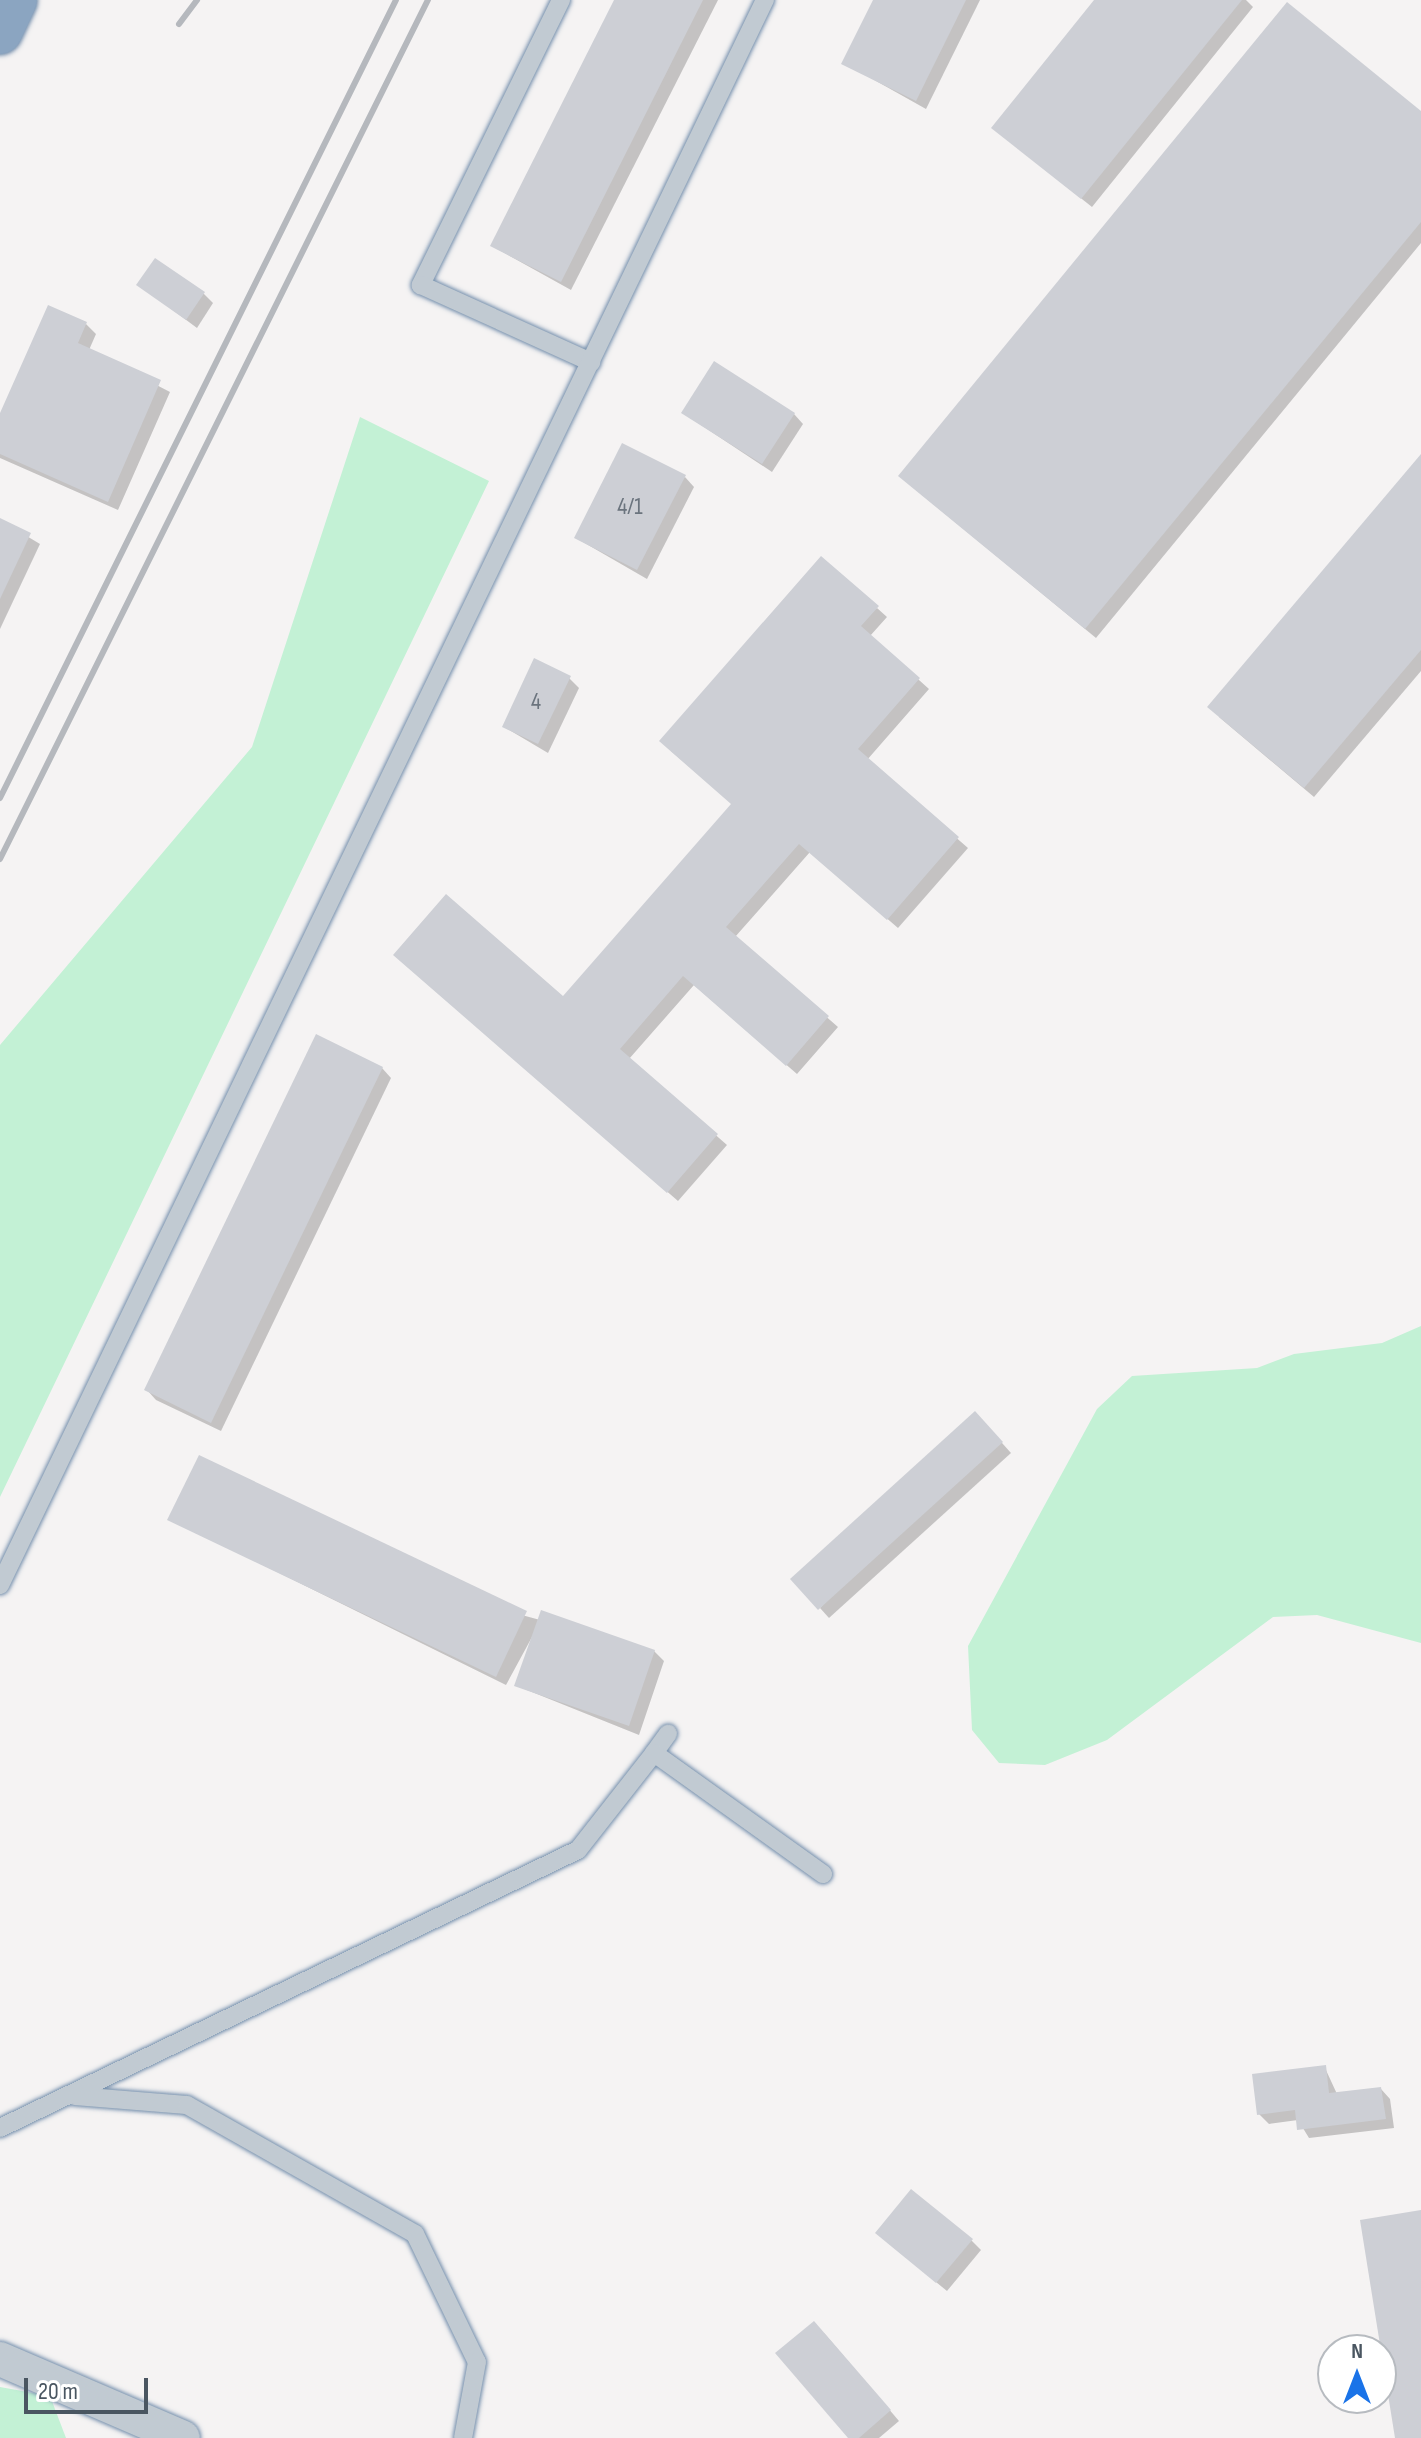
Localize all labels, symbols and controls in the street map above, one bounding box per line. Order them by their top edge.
house number: 4/1 [617,493,643,521]
house number: 4 [531,688,541,716]
north arrow [1317,2334,1397,2414]
text: N [1351,2338,1363,2365]
scale bar [28,2362,152,2412]
text: 20 m [38,2377,78,2406]

